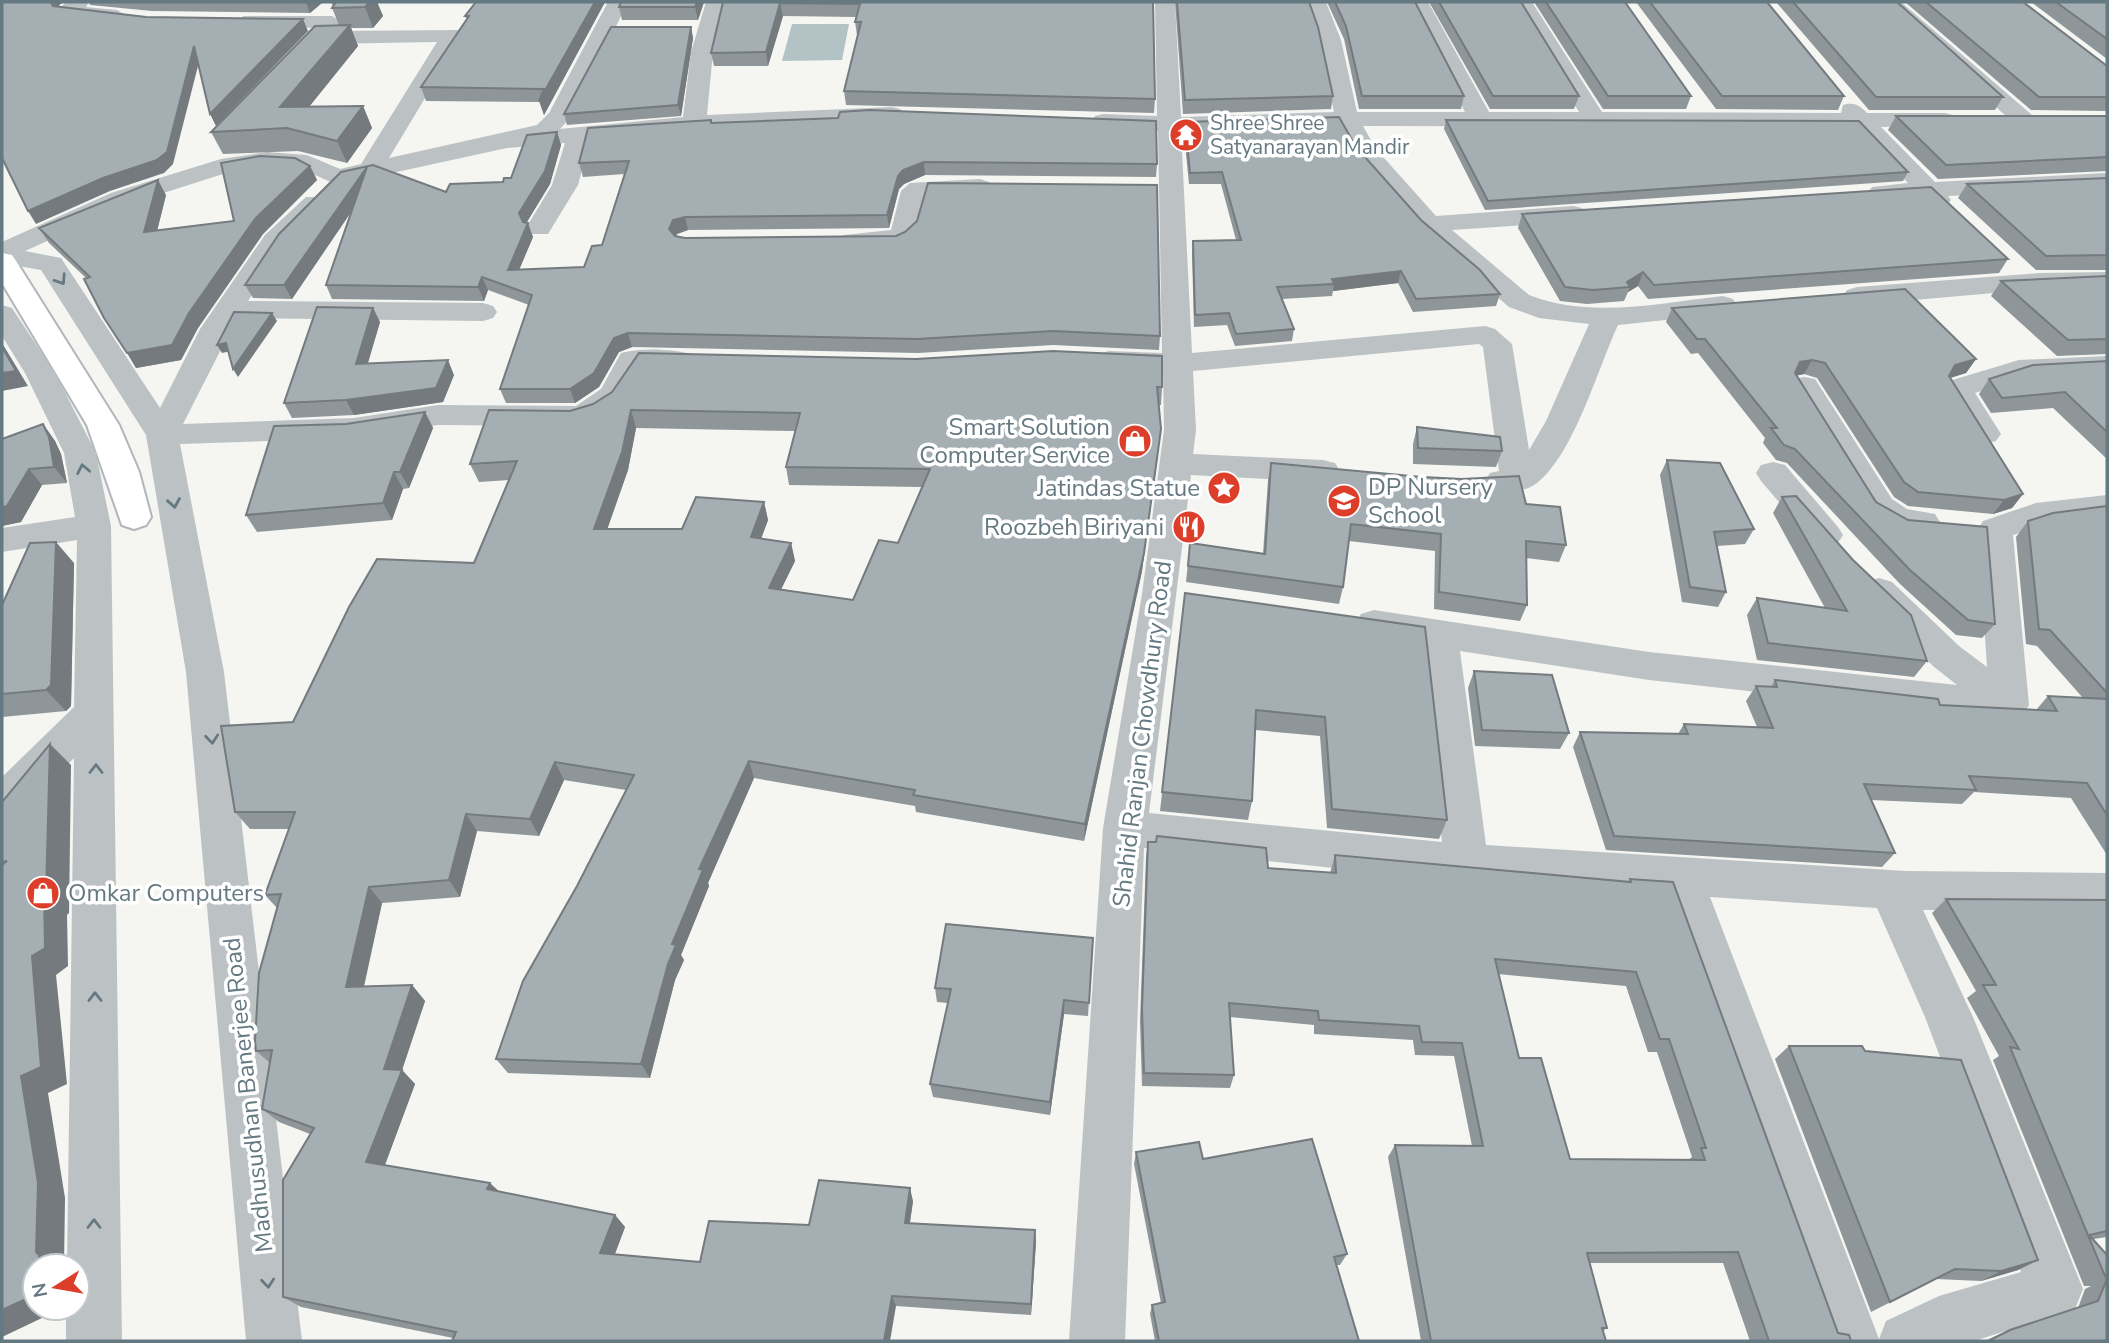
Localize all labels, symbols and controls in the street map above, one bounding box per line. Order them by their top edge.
place label: Shree Shree Satyanarayan Mandir [1210,109,1410,161]
temple icon: Shree Shree Satyanarayan Mandir [1167,116,1205,154]
one-way arrow [53,272,65,285]
place label: Smart Solution Computer Service [919,411,1110,471]
shop icon: Smart Solution Computer Service [1116,422,1154,460]
one-way arrow [77,463,92,475]
place icon: Jatindas Statue [1205,469,1243,507]
place label: DP Nursery School [1368,471,1493,531]
place label: Jatindas Statue [1036,472,1200,504]
school or university icon: DP Nursery School [1325,482,1363,520]
one-way arrow [166,497,181,509]
restaurant icon: Roozbeh Biriyani [1170,508,1208,546]
place label: Roozbeh Biriyani [984,511,1164,543]
street label: Shahid Ranjan Chowdhury Road [1105,559,1179,909]
one-way arrow [204,734,219,745]
one-way arrow [88,763,104,774]
shop icon: Omkar Computers [24,874,62,912]
place label: Omkar Computers [68,877,264,909]
street label: Madhusudhan Banerjee Road [216,936,280,1254]
one-way arrow [87,991,103,1001]
one-way arrow [86,1218,102,1229]
north arrow [21,1252,91,1322]
one-way arrow [260,1277,275,1288]
text: N [26,1281,54,1300]

